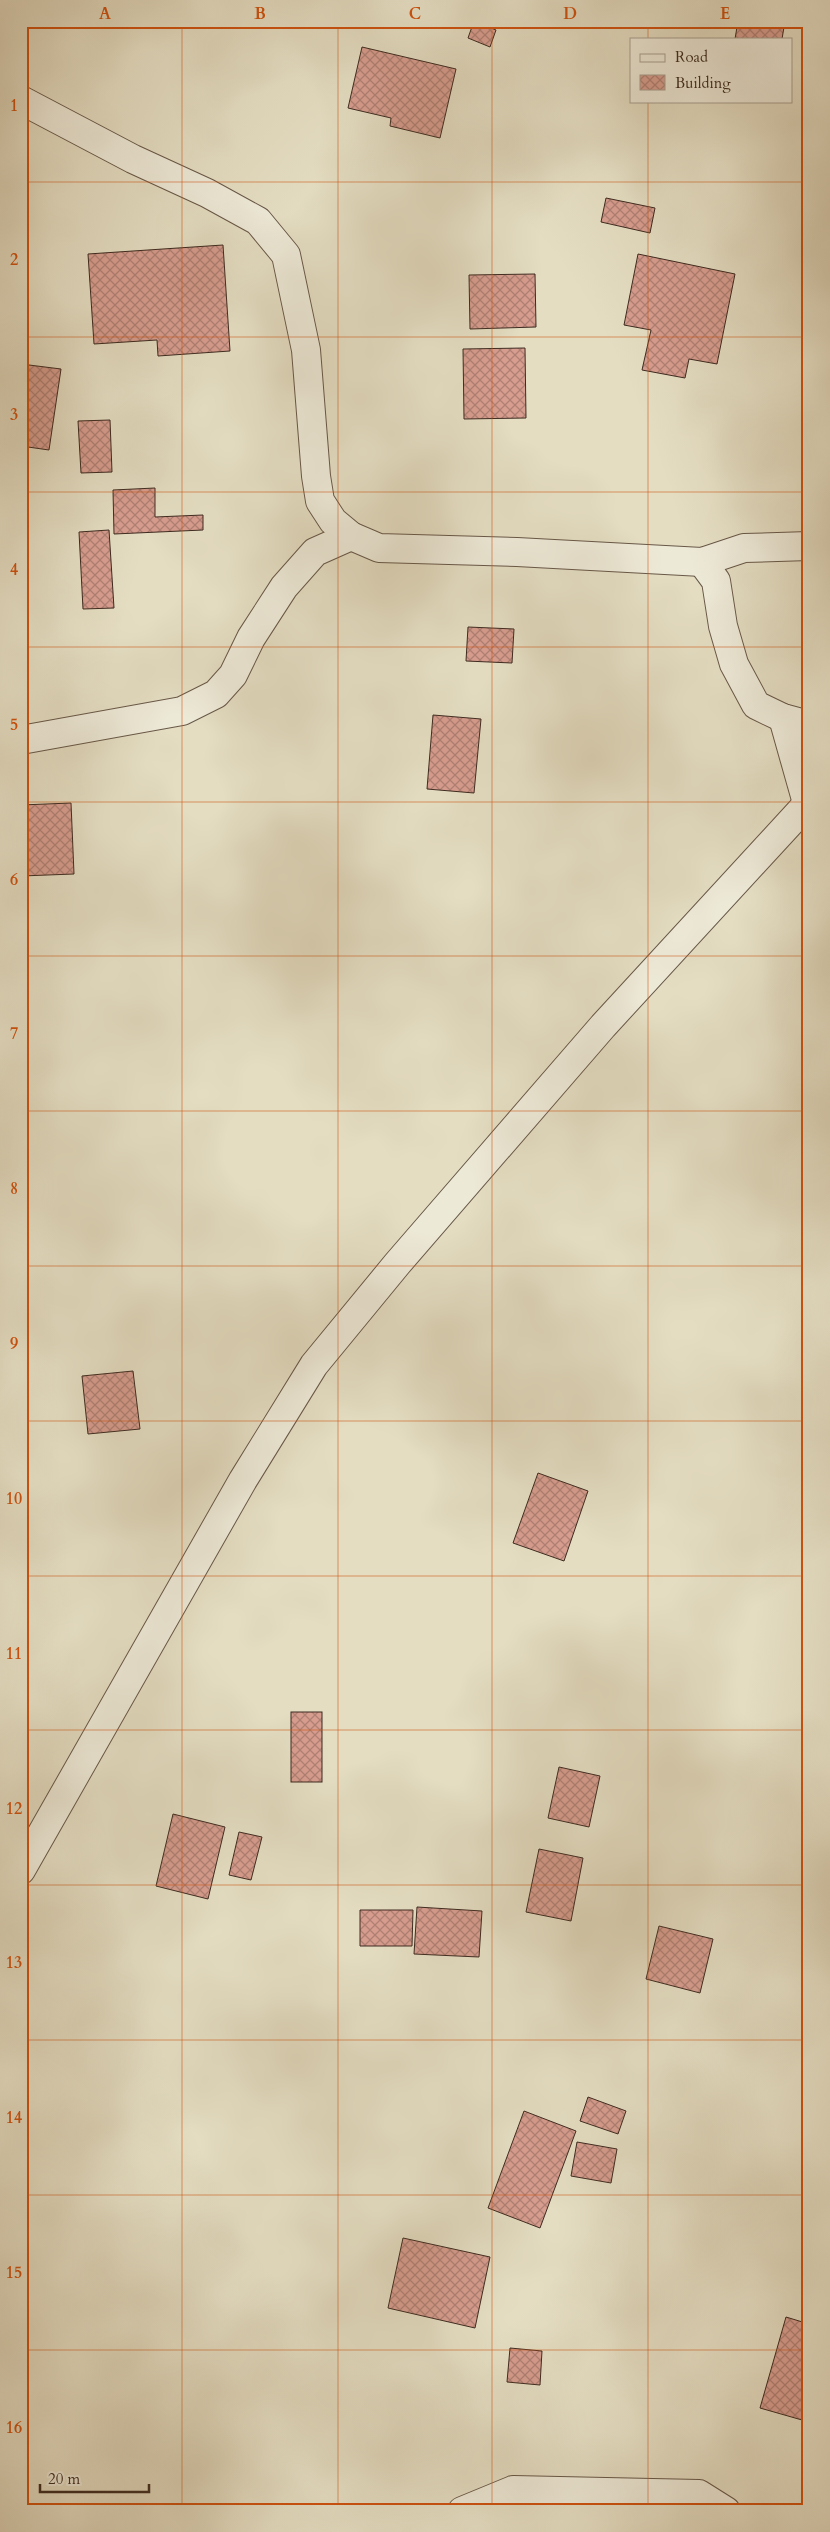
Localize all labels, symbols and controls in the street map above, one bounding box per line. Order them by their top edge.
text: A [99,3,111,25]
text: B [254,3,266,25]
text: C [409,3,421,25]
text: D [563,3,577,25]
text: E [720,3,730,25]
legend [630,38,792,102]
text: Road [675,47,708,67]
text: Building [675,73,731,93]
text: 1 [10,95,18,117]
text: 2 [10,249,18,271]
text: 3 [10,404,18,426]
text: 4 [10,559,18,581]
text: 5 [10,714,18,736]
text: 6 [10,869,18,891]
text: 7 [10,1023,18,1045]
text: 8 [10,1178,18,1200]
text: 9 [10,1333,18,1355]
text: 10 [6,1488,22,1510]
text: 11 [6,1643,22,1665]
text: 12 [6,1798,22,1820]
text: 13 [6,1952,22,1974]
text: 14 [6,2107,22,2129]
text: 15 [6,2262,22,2284]
text: 16 [6,2417,22,2439]
scale bar [40,2462,149,2494]
text: 20 m [48,2469,80,2489]

